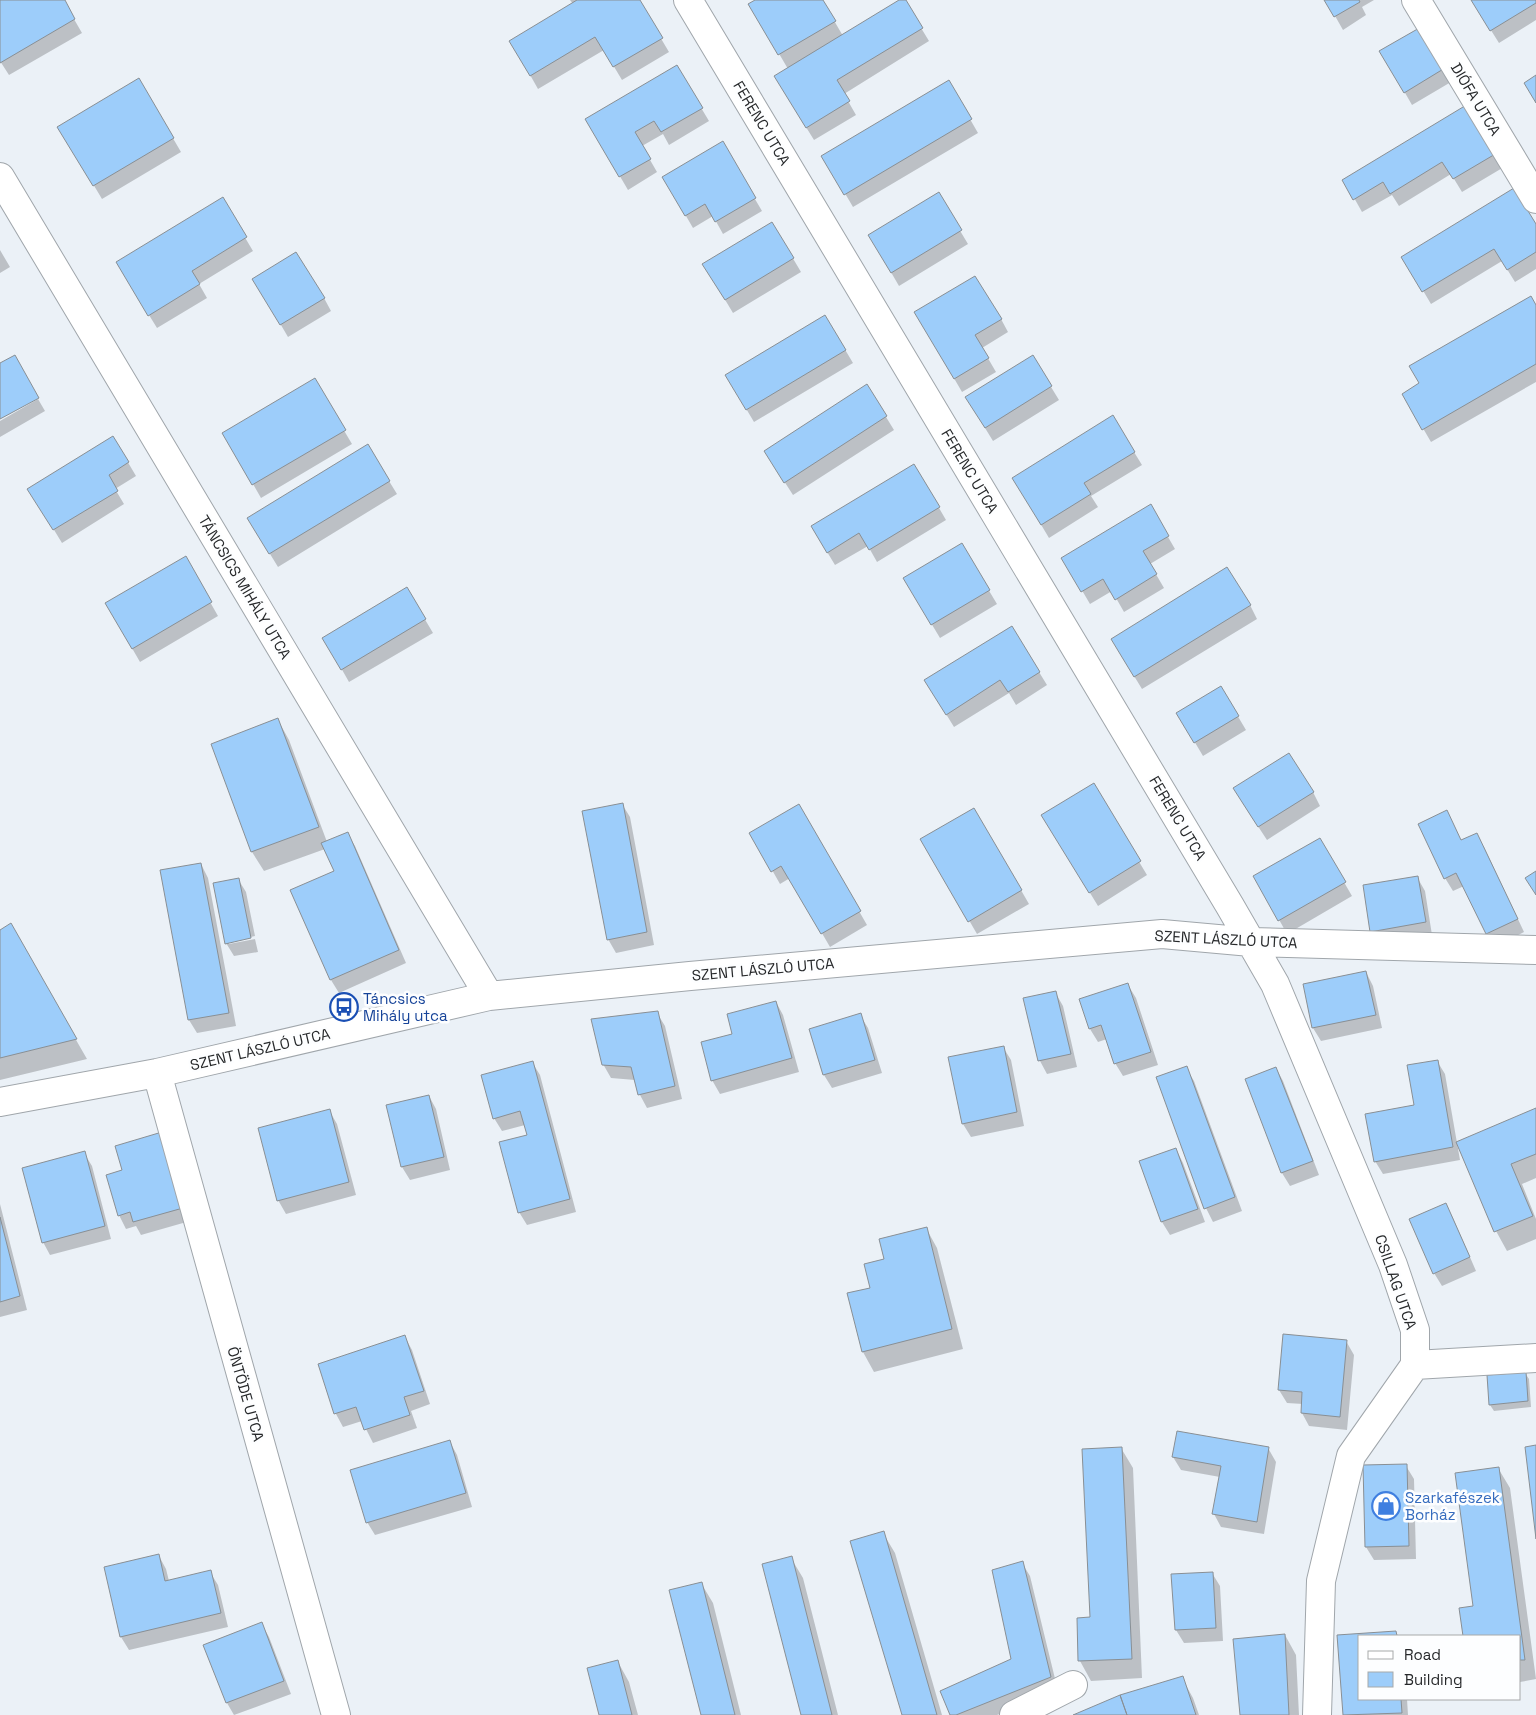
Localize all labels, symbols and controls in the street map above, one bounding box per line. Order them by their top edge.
street label: DIÓFA UTCA [1447,59,1505,139]
street label: FERENC UTCA [729,77,795,169]
street label: FERENC UTCA [937,425,1003,517]
street label: TÁNCSICS MIHÁLY UTCA [194,512,296,663]
street label: FERENC UTCA [1145,772,1211,864]
street label: SZENT LÁSZLÓ UTCA [1154,926,1298,952]
street label: SZENT LÁSZLÓ UTCA [691,953,836,985]
place label: Táncsics Mihály utca [363,989,448,1025]
bus stop icon: Táncsics Mihály utca [329,992,359,1022]
street label: SZENT LÁSZLÓ UTCA [188,1024,332,1074]
street label: CSILLAG UTCA [1371,1232,1421,1333]
street label: ÖNTÖDE UTCA [223,1344,269,1444]
place label: Szarkafészek Borház [1405,1488,1500,1524]
shop icon: Szarkafészek Borház [1371,1491,1401,1521]
legend [1358,1635,1521,1700]
text: Road [1404,1645,1441,1664]
text: Building [1404,1670,1463,1689]

